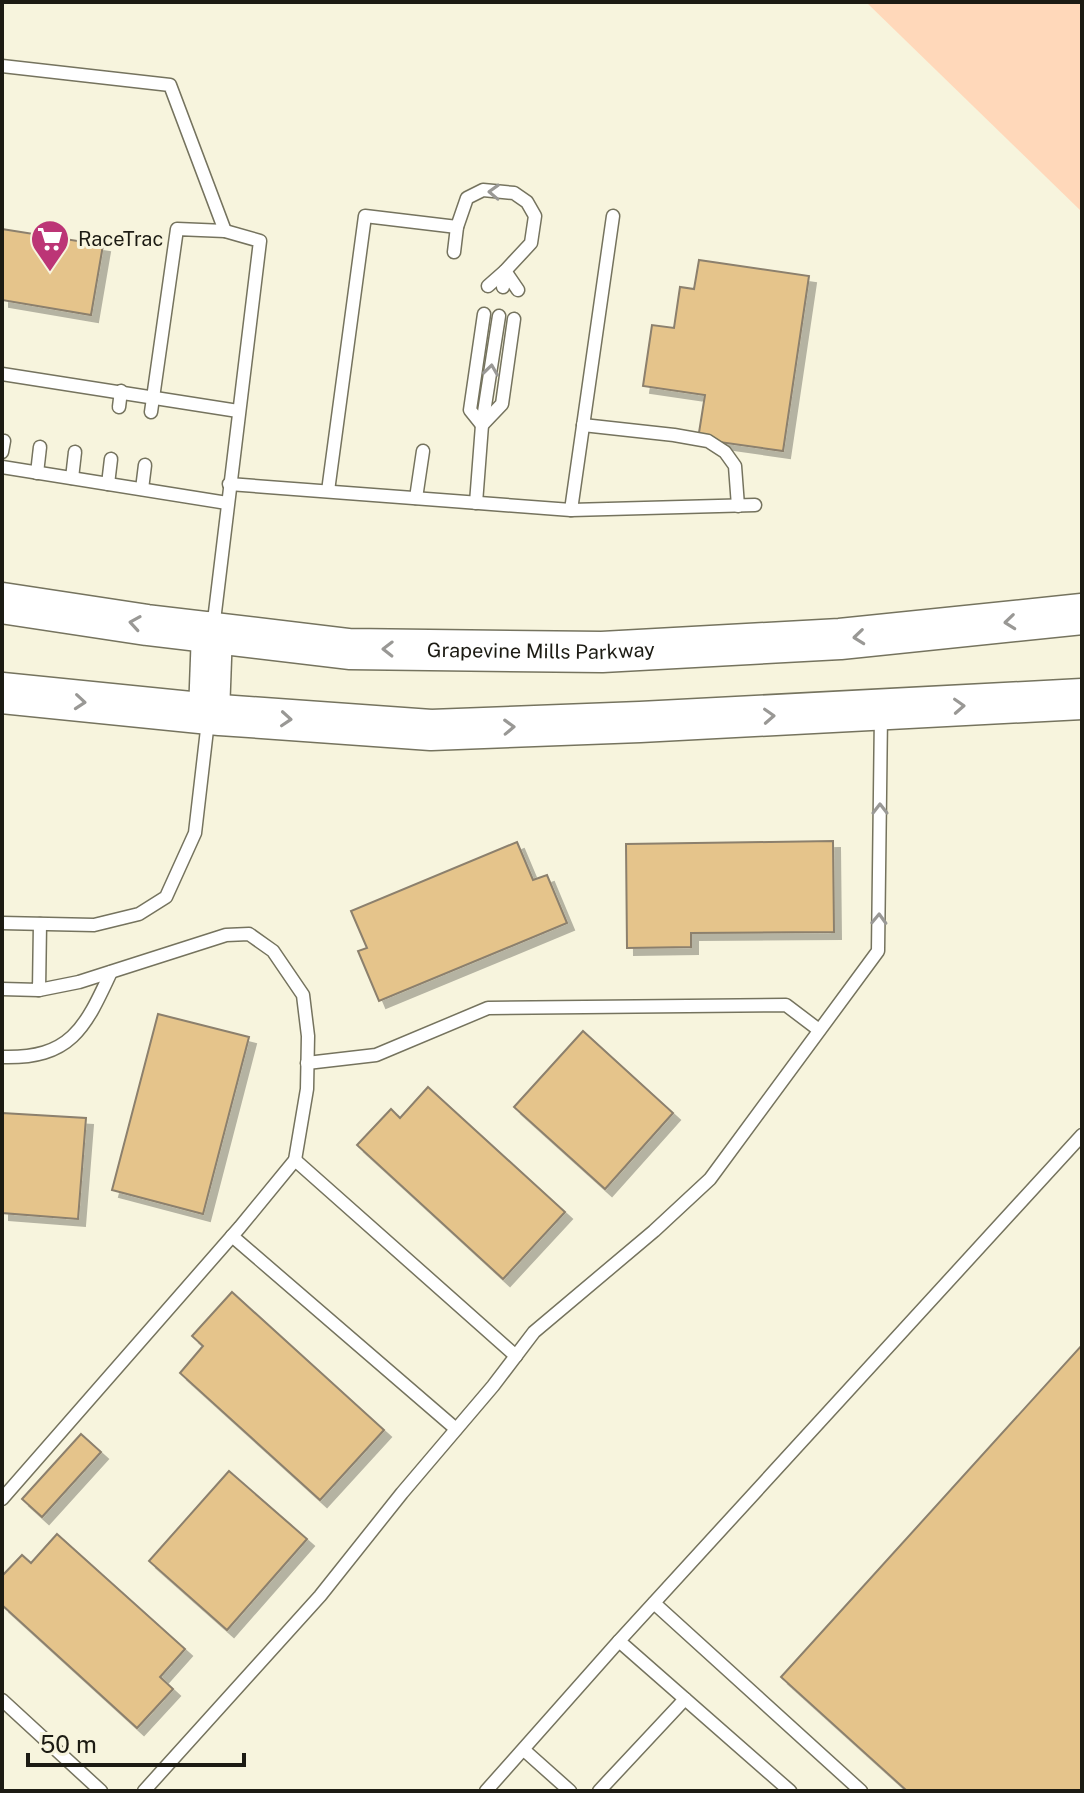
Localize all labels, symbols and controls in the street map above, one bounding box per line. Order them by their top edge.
one-way arrow [487,183,500,200]
supermarket icon: RaceTrac [29,218,71,273]
place label: RaceTrac [78,227,163,251]
one-way arrow [482,363,499,377]
one-way arrow [1003,613,1016,630]
one-way arrow [128,615,142,632]
one-way arrow [852,628,865,645]
street label: Grapevine Mills Parkway [427,637,656,664]
one-way arrow [381,640,394,658]
one-way arrow [73,693,86,710]
one-way arrow [953,698,966,715]
one-way arrow [763,707,776,724]
one-way arrow [280,710,293,727]
one-way arrow [503,718,516,735]
one-way arrow [871,802,889,815]
one-way arrow [870,912,887,925]
scale bar [28,1717,244,1767]
text: 50 m [40,1730,97,1758]

